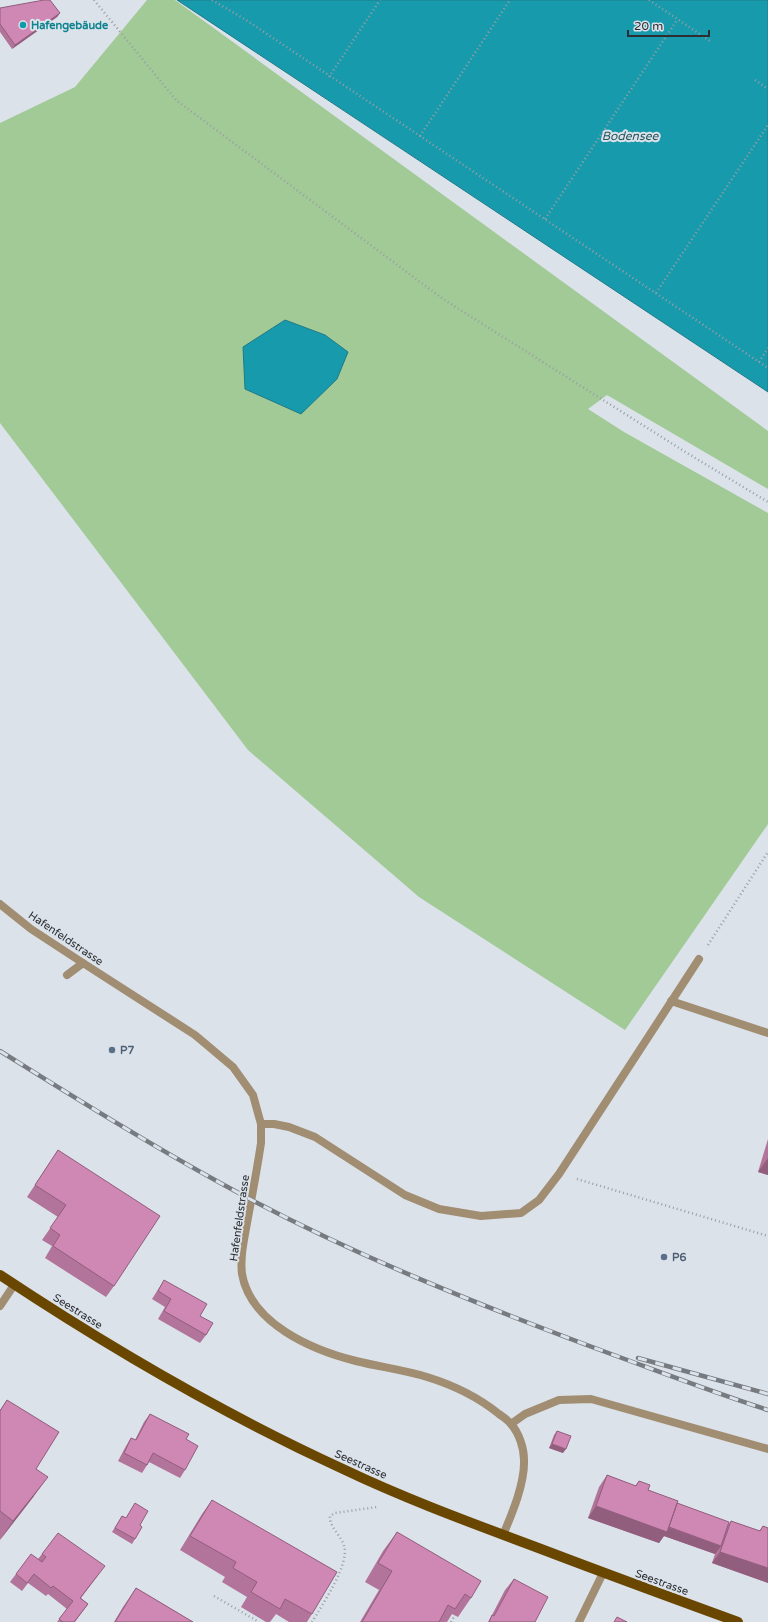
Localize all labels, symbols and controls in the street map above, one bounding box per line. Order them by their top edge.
scale bar [628,12,709,38]
place label: Hafengebäude [31,19,109,33]
text: 20 m [634,19,663,33]
marker: Hafengebäude [18,20,28,30]
water label: Bodensee [602,129,659,143]
street label: Hafenfeldstrasse [26,909,106,968]
place label: P7 [120,1044,134,1057]
marker: P7 [107,1045,117,1055]
street label: Hafenfeldstrasse [227,1174,252,1262]
place label: P6 [672,1251,686,1264]
marker: P6 [659,1252,669,1262]
street label: Seestrasse [51,1291,105,1332]
street label: Seestrasse [333,1447,389,1482]
street label: Seestrasse [633,1567,690,1598]

